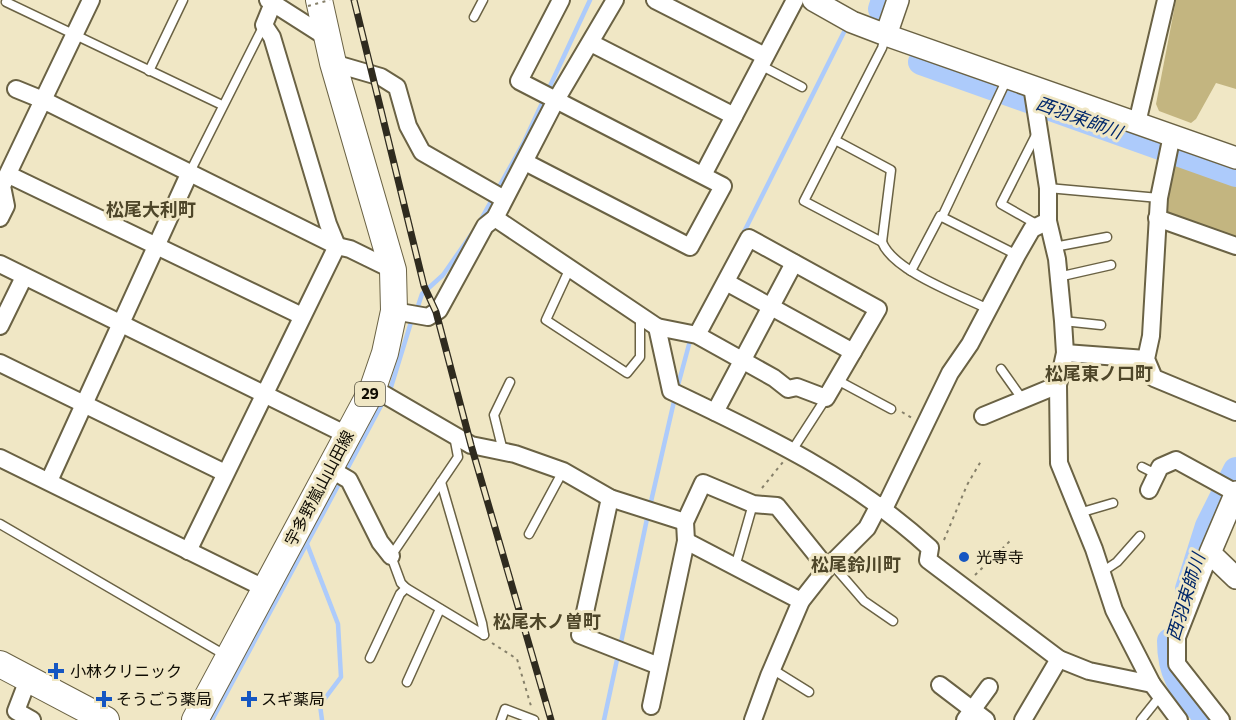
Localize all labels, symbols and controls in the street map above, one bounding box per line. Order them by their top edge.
water label: 西羽束師川 [1033,91,1127,143]
district label: 松尾大利町 [106,198,196,220]
district label: 松尾東ノ口町 [1045,362,1153,384]
road number: 29 [355,382,385,406]
street label: 宇多野嵐山山田線 [280,427,357,549]
place label: 光専寺 [976,547,1024,566]
water label: 西羽束師川 [1161,549,1209,643]
marker: 光専寺 [957,550,971,564]
district label: 松尾鈴川町 [811,553,901,575]
district label: 松尾木ノ曽町 [493,610,601,632]
place label: 小林クリニック [70,661,182,680]
marker: 小林クリニック [47,662,65,680]
place label: そうごう薬局 [116,689,212,708]
place label: スギ薬局 [261,689,325,708]
marker: そうごう薬局 [97,692,111,706]
marker: スギ薬局 [242,692,256,706]

